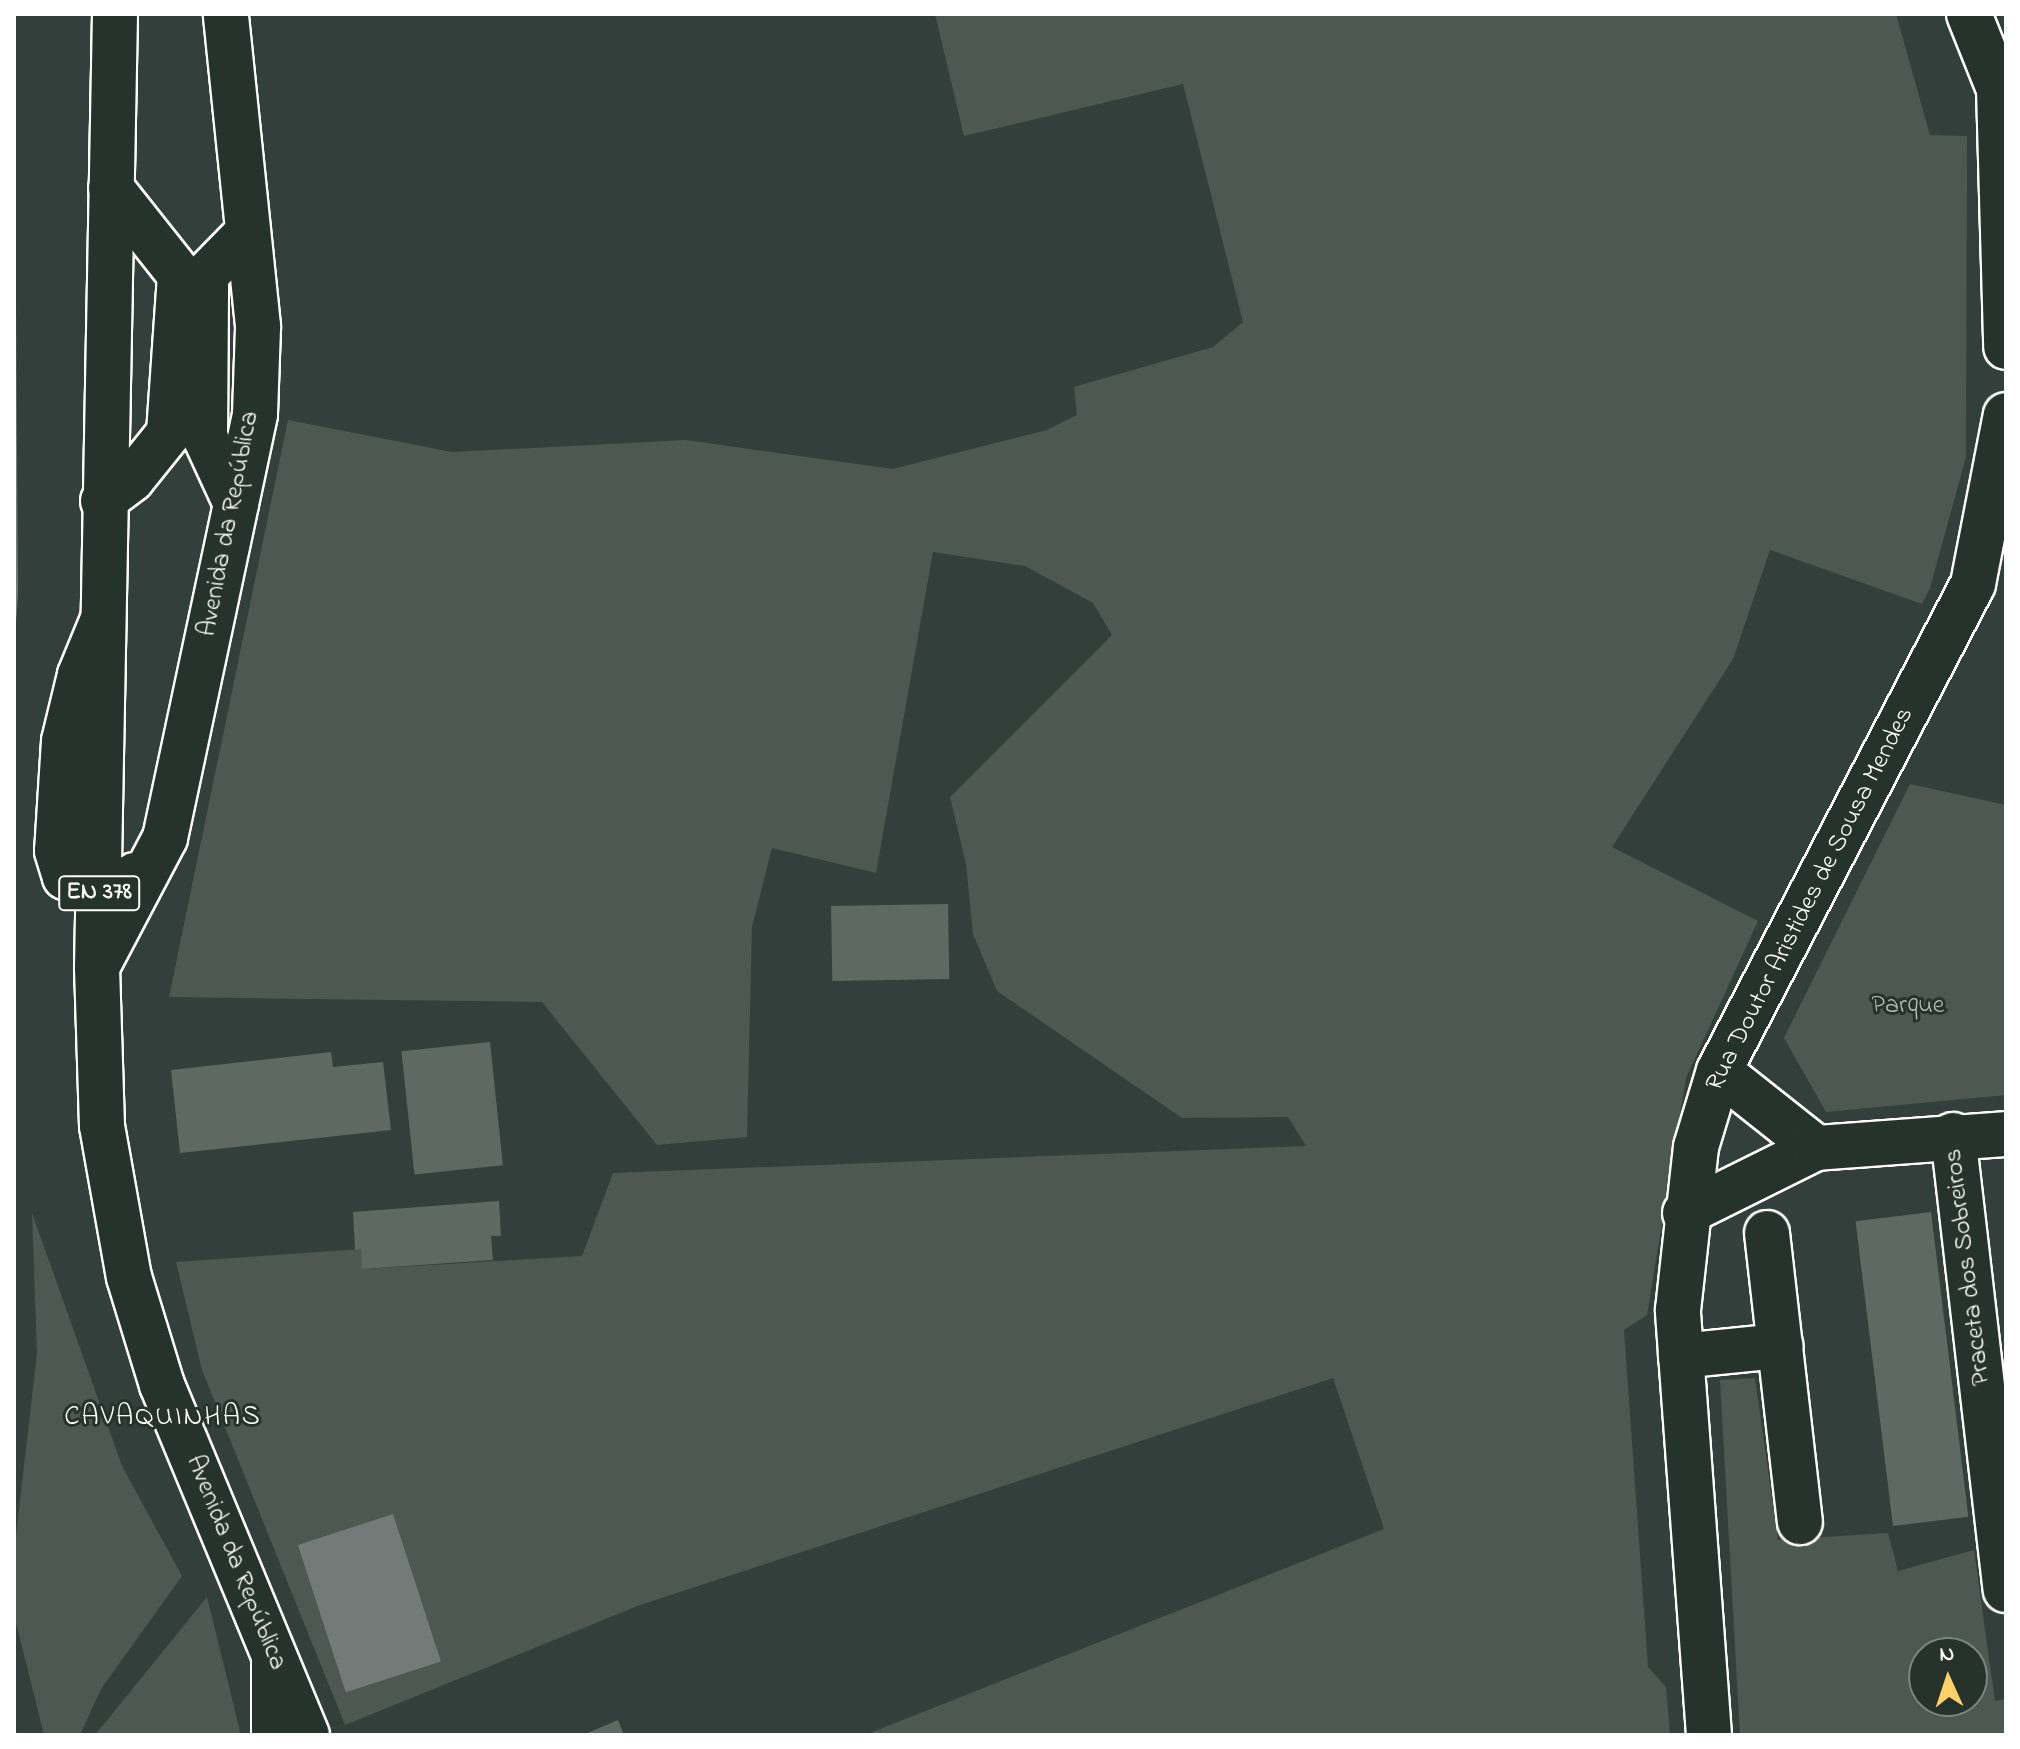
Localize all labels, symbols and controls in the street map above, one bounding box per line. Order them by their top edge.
street label: Avenida da República [193,409,267,639]
street label: Rua Doutor Aristides de Sousa Mendes [1700,703,1922,1097]
road number: EN 378 [57,873,141,913]
park label: Parque [1872,991,1944,1023]
street label: Praceta dos Sobreiros [1939,1147,1999,1387]
district label: CAVAQUINHAS [64,1401,262,1435]
street label: Avenida da República [178,1451,292,1675]
north arrow [1908,1637,1988,1717]
text: N [1939,1639,1955,1671]

